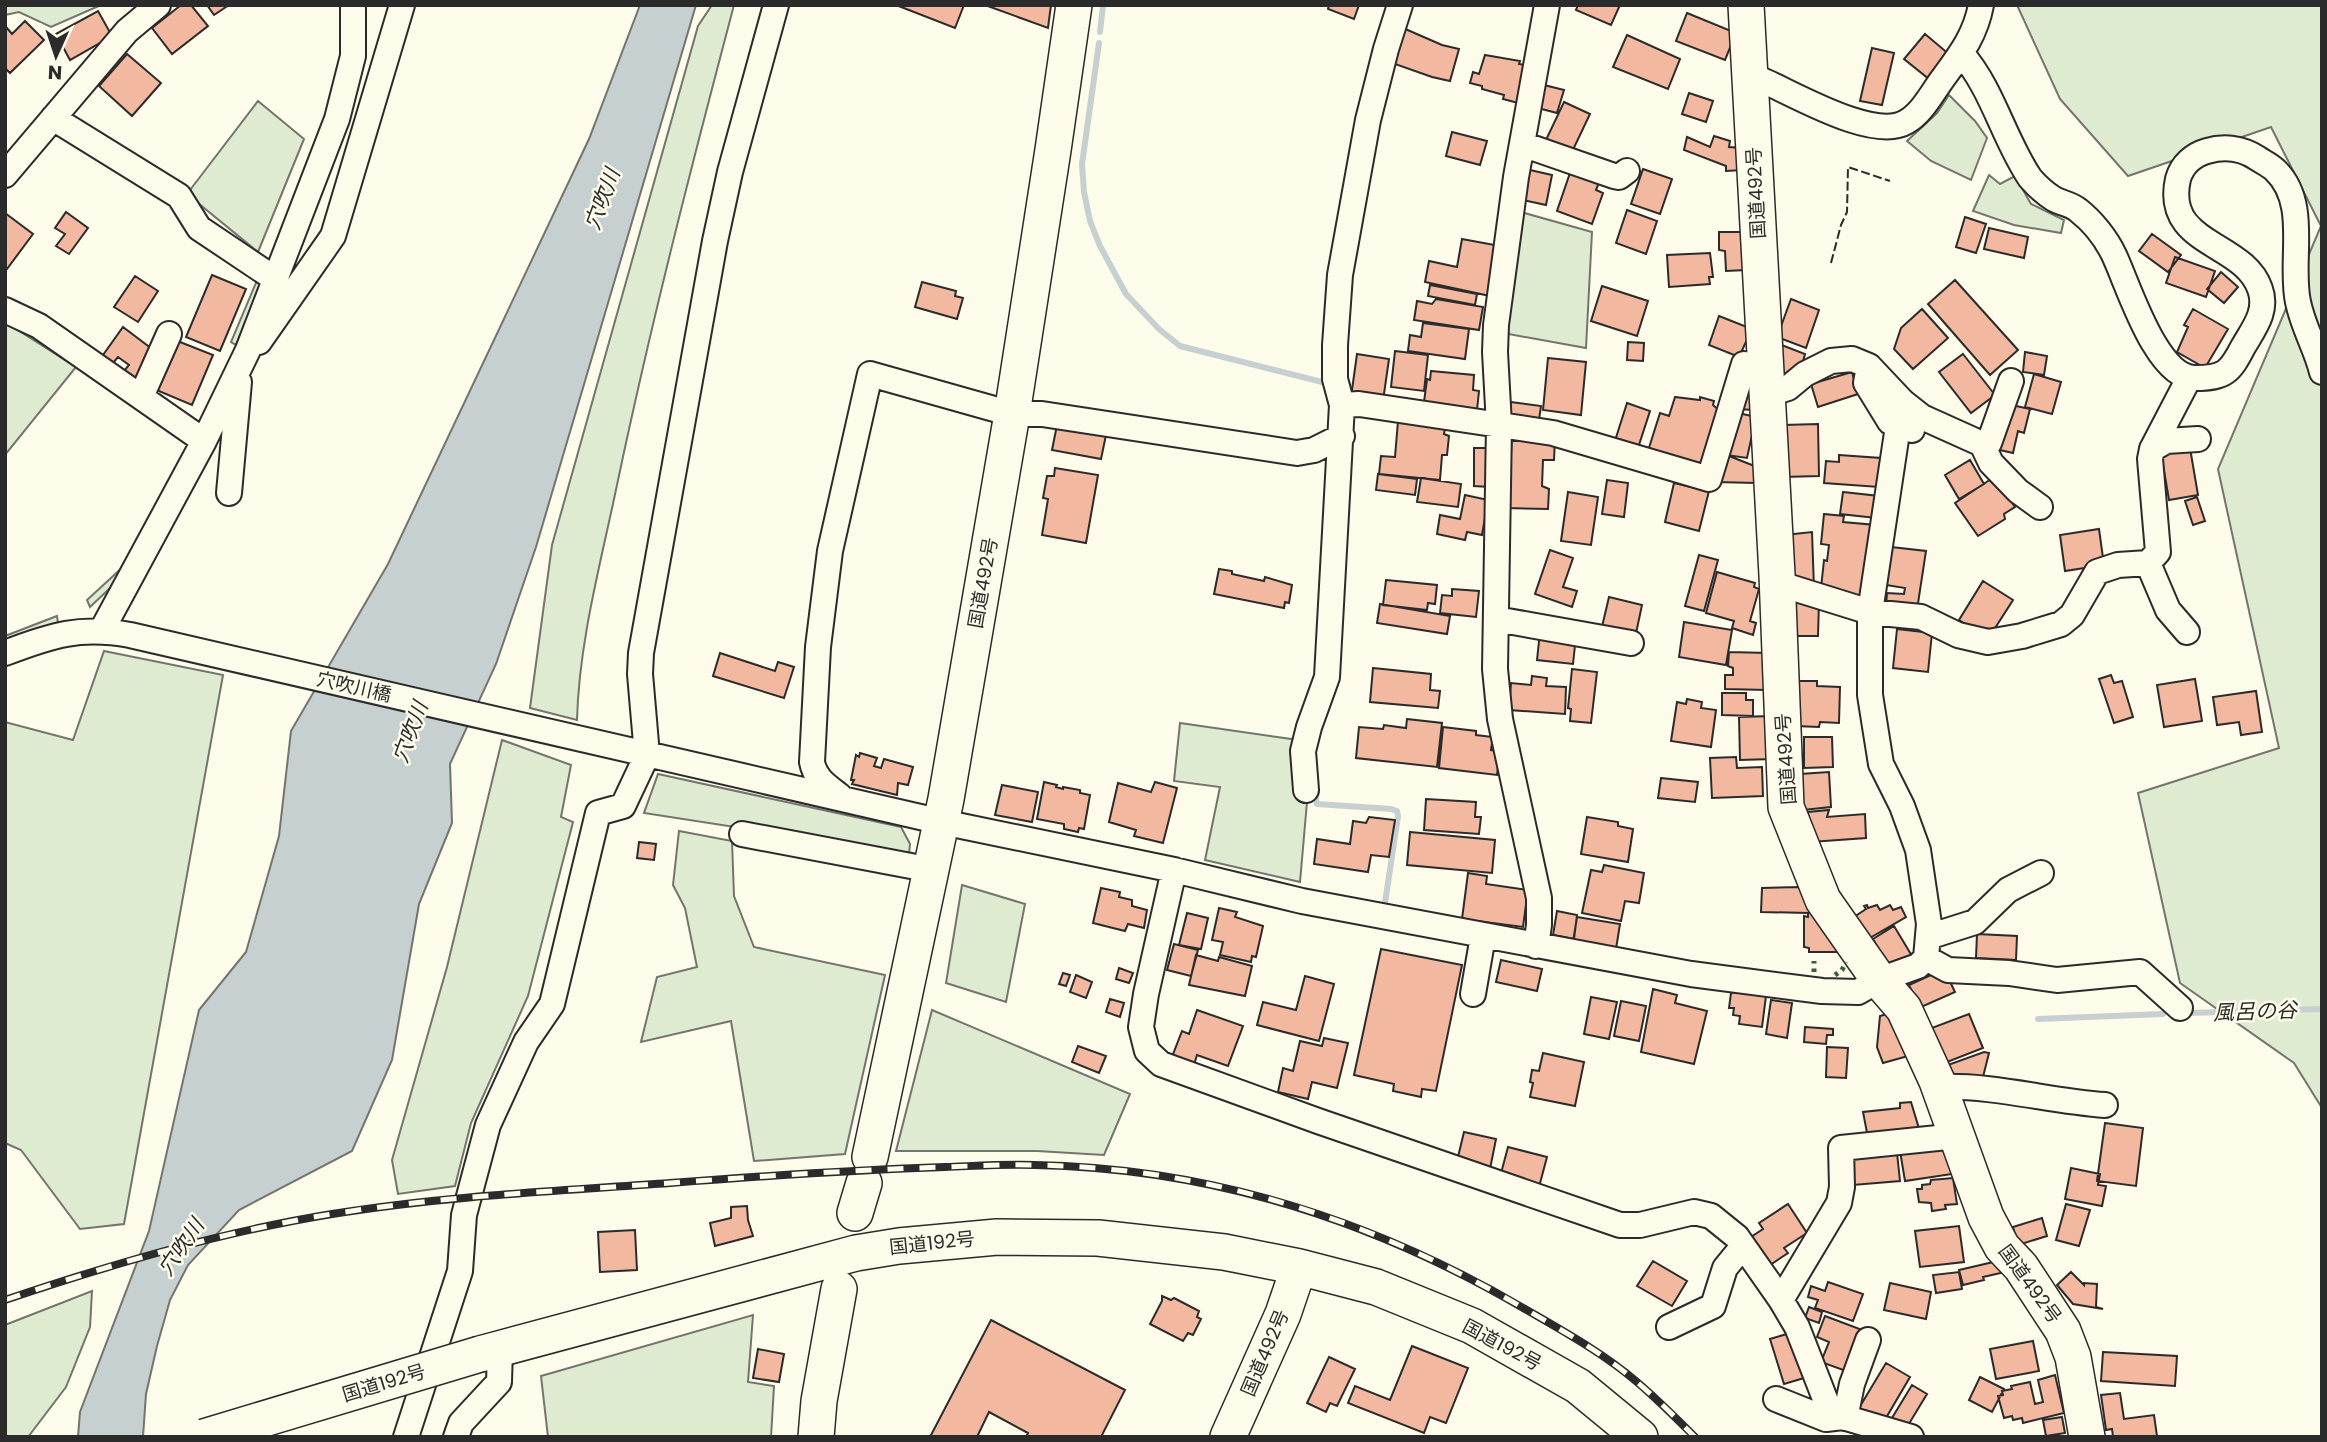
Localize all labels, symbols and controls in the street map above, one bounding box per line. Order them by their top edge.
north arrow [21,21,91,91]
text: N [47,59,63,86]
street label: 国道492号 [1740,146,1772,240]
water label: 穴吹川 [578,163,627,234]
street label: 国道492号 [962,535,1004,631]
street label: 穴吹川橋 [314,665,394,709]
water label: 穴吹川 [386,696,435,767]
street label: 国道492号 [1769,712,1803,806]
water label: 風呂の谷 [2213,995,2299,1027]
water label: 穴吹川 [151,1211,212,1281]
street label: 国道192号 [888,1225,976,1261]
street label: 国道492号 [1992,1239,2068,1329]
street label: 国道492号 [1235,1305,1295,1401]
street label: 国道192号 [1458,1313,1546,1377]
street label: 国道192号 [339,1358,429,1408]

